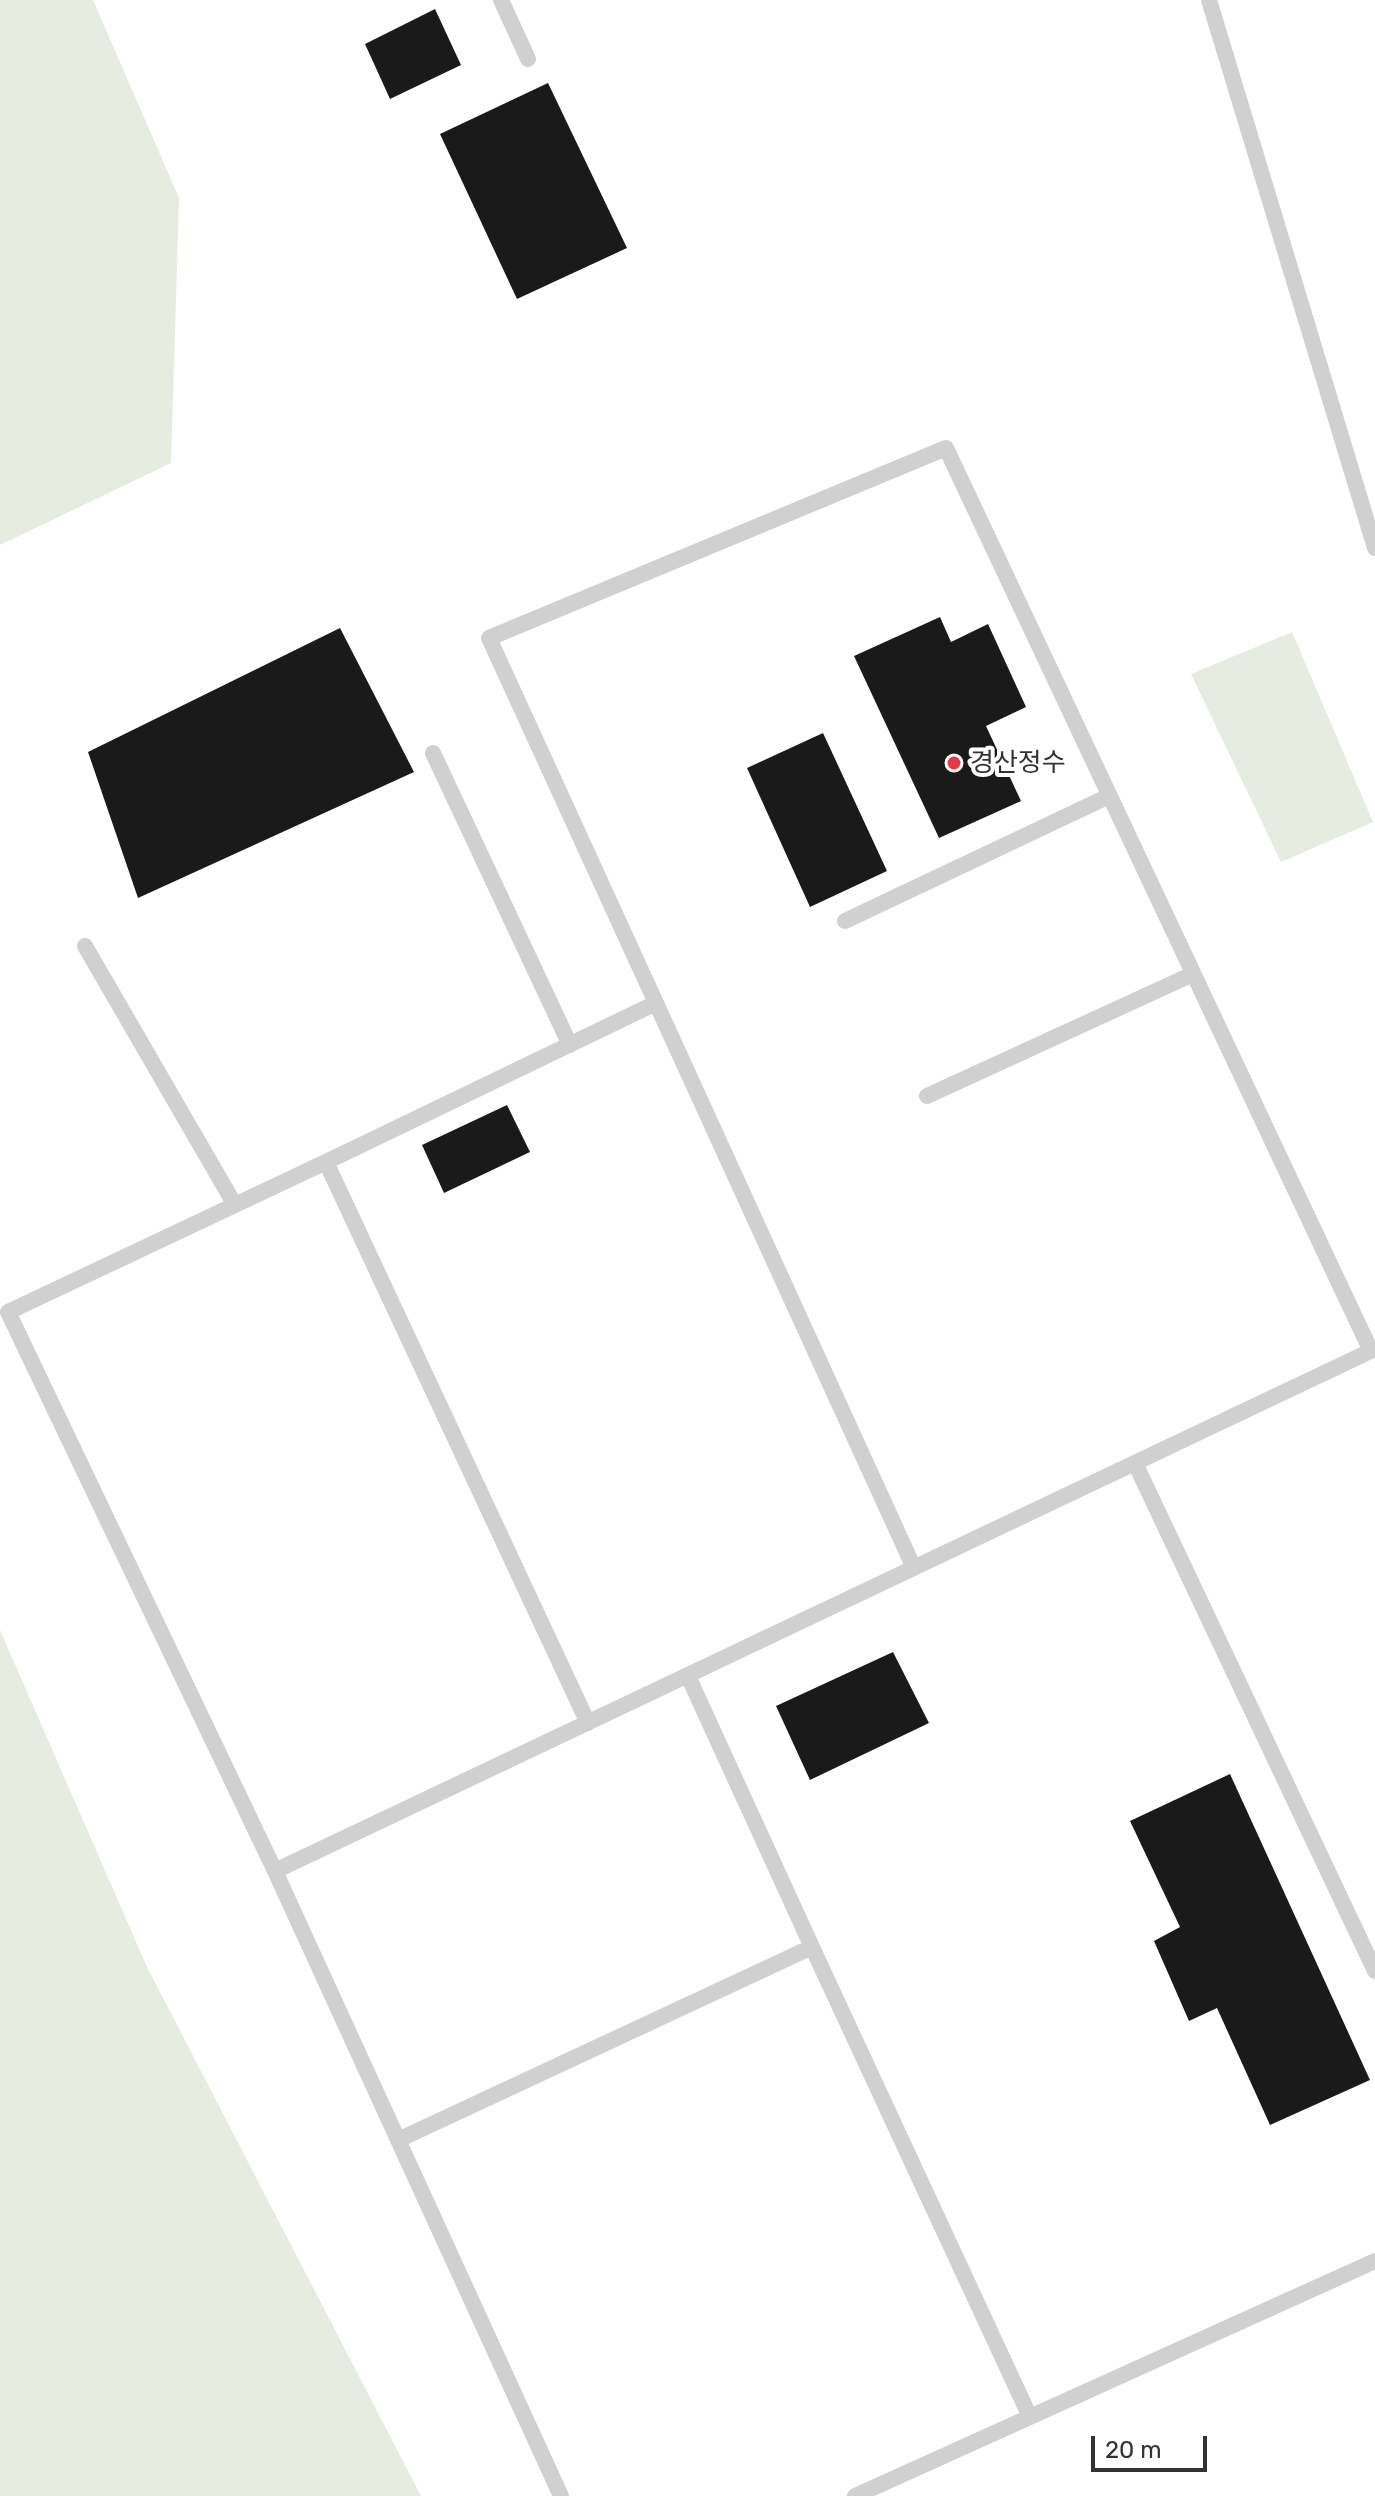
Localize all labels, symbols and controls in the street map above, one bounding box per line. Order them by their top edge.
place label: 경산정수 [970,747,1066,779]
marker: 경산정수 [945,754,963,772]
scale bar [1095,2420,1211,2470]
text: 20 m [1105,2436,1162,2464]

